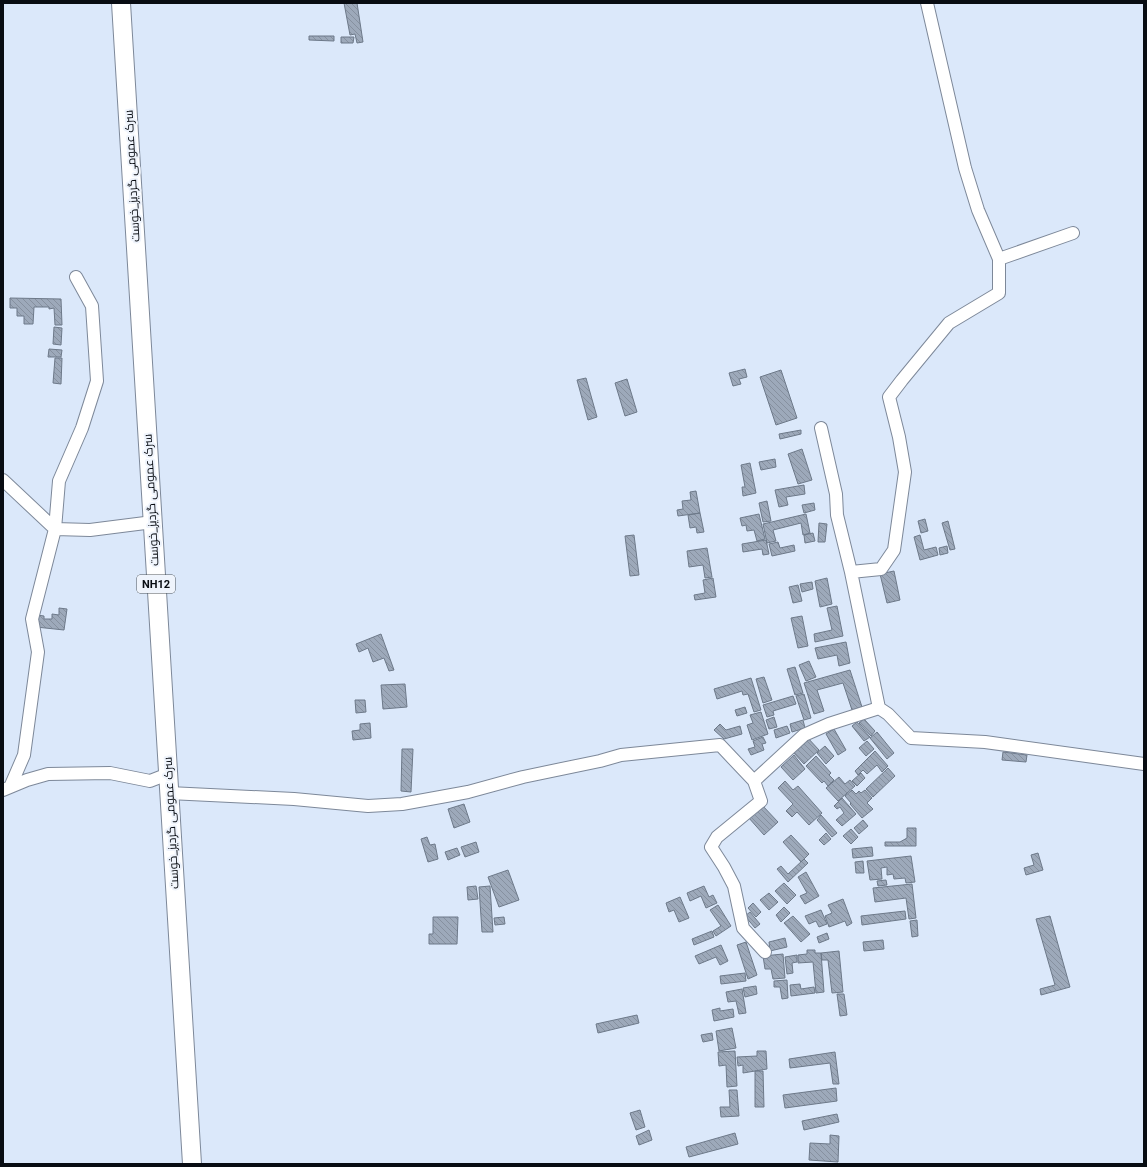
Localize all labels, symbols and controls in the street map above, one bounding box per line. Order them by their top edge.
street label: سرک عمومی گردیز_خوست [122,110,142,242]
street label: سرک عمومی گردیز_خوست [141,434,161,566]
road number: NH12 [137,575,175,593]
street label: سرک عمومی گردیز_خوست [161,757,181,889]

